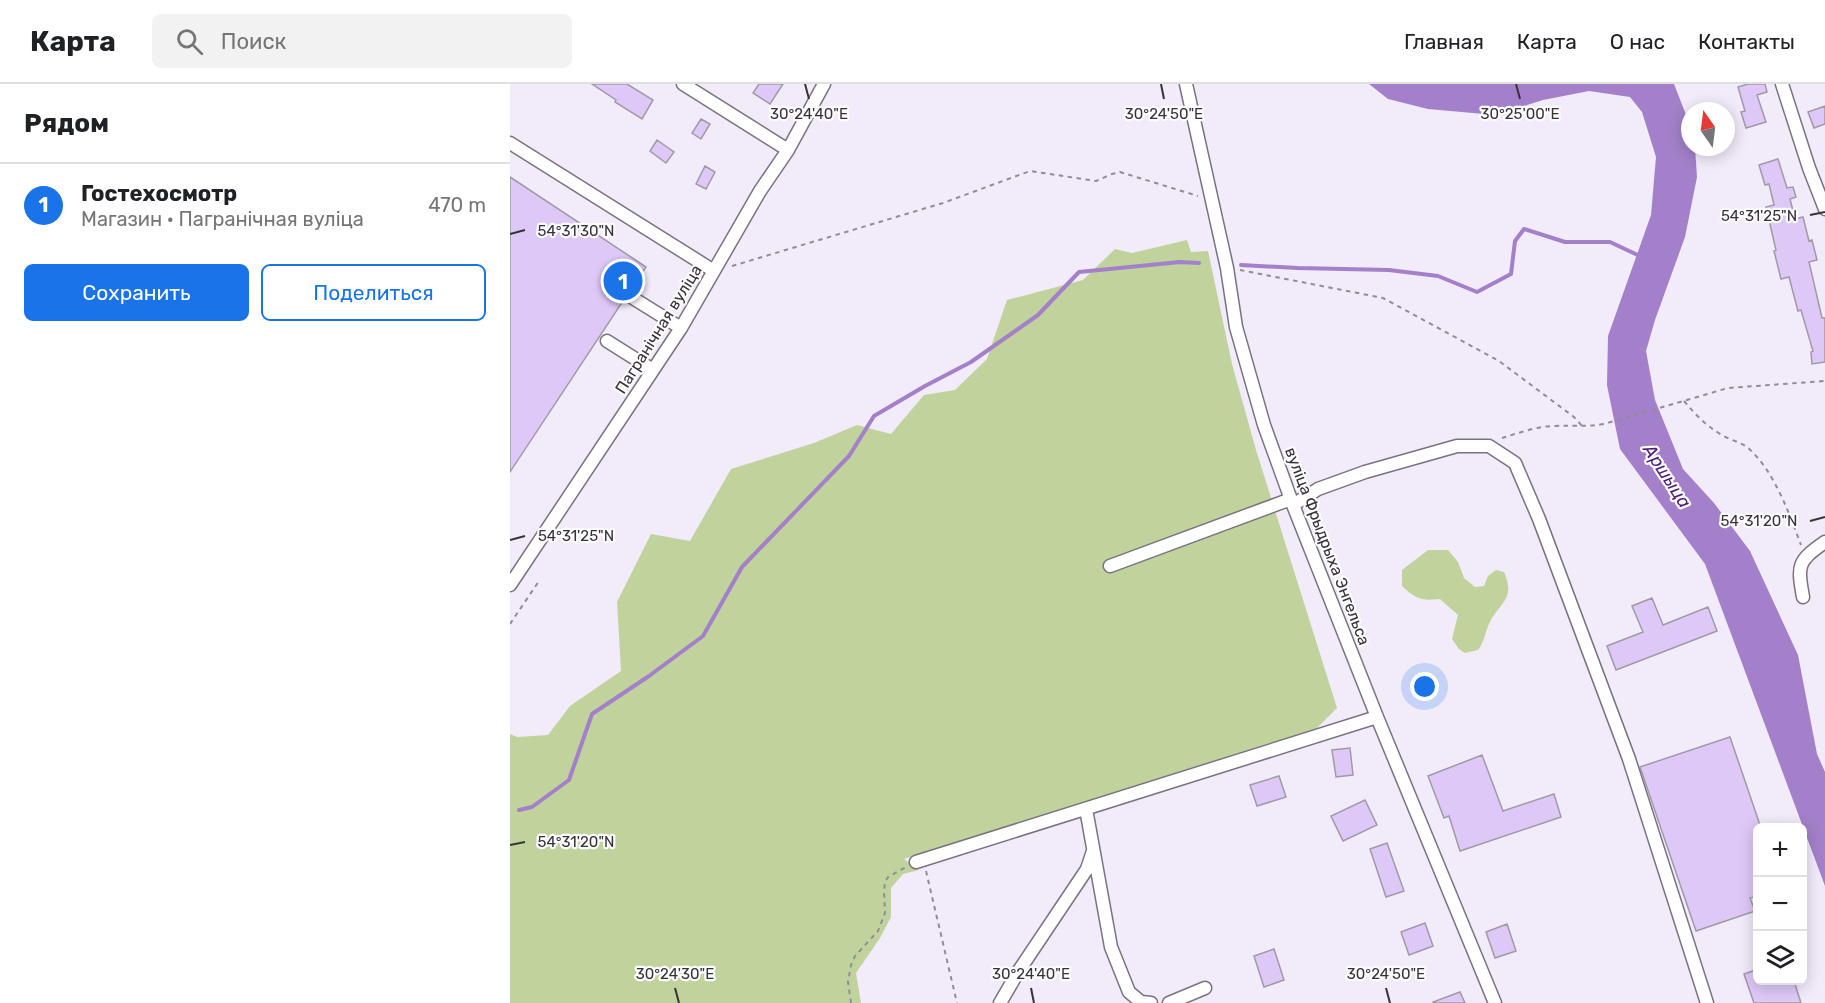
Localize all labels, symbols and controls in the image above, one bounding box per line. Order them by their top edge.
search box [152,14,572,68]
text: Карта [30,25,116,58]
icon: search [173,25,206,58]
text: Поиск [221,28,286,55]
text: Главная [1404,29,1484,54]
text: Карта [1517,29,1577,54]
text: О нас [1610,29,1665,54]
text: Контакты [1698,29,1795,54]
north arrow [1681,102,1735,156]
text: 30°24'40"E [770,105,848,123]
text: 30°24'50"E [1125,105,1203,123]
text: 30°25'00"E [1480,105,1560,123]
text: Рядом [24,108,109,139]
text: Гостехосмотр [81,180,237,207]
text: 1 [39,193,48,217]
text: 470 m [428,193,486,217]
text: Магазин · Пагранічная вуліца [81,207,364,231]
text: 54°31'25"N [1721,207,1797,225]
text: 54°31'30"N [537,222,615,240]
pin: 1 [604,258,642,304]
street label: Пагранічная вуліца [611,261,706,397]
button: Сохранить [24,264,249,321]
button: Поделиться [261,264,486,321]
water label: Аршыца [1638,439,1696,512]
street label: вуліца Фрыдрыха Энгельса [1281,445,1374,648]
text: 54°31'20"N [1721,512,1797,530]
text: 54°31'25"N [538,527,614,545]
your location [1410,672,1439,701]
map controls [1753,823,1807,985]
button: + [1753,823,1807,877]
text: 54°31'20"N [538,833,614,851]
button: − [1753,877,1807,931]
button: layers [1753,931,1807,985]
text: 30°24'30"E [636,965,714,983]
text: 30°24'40"E [992,965,1070,983]
text: 30°24'50"E [1347,965,1425,983]

